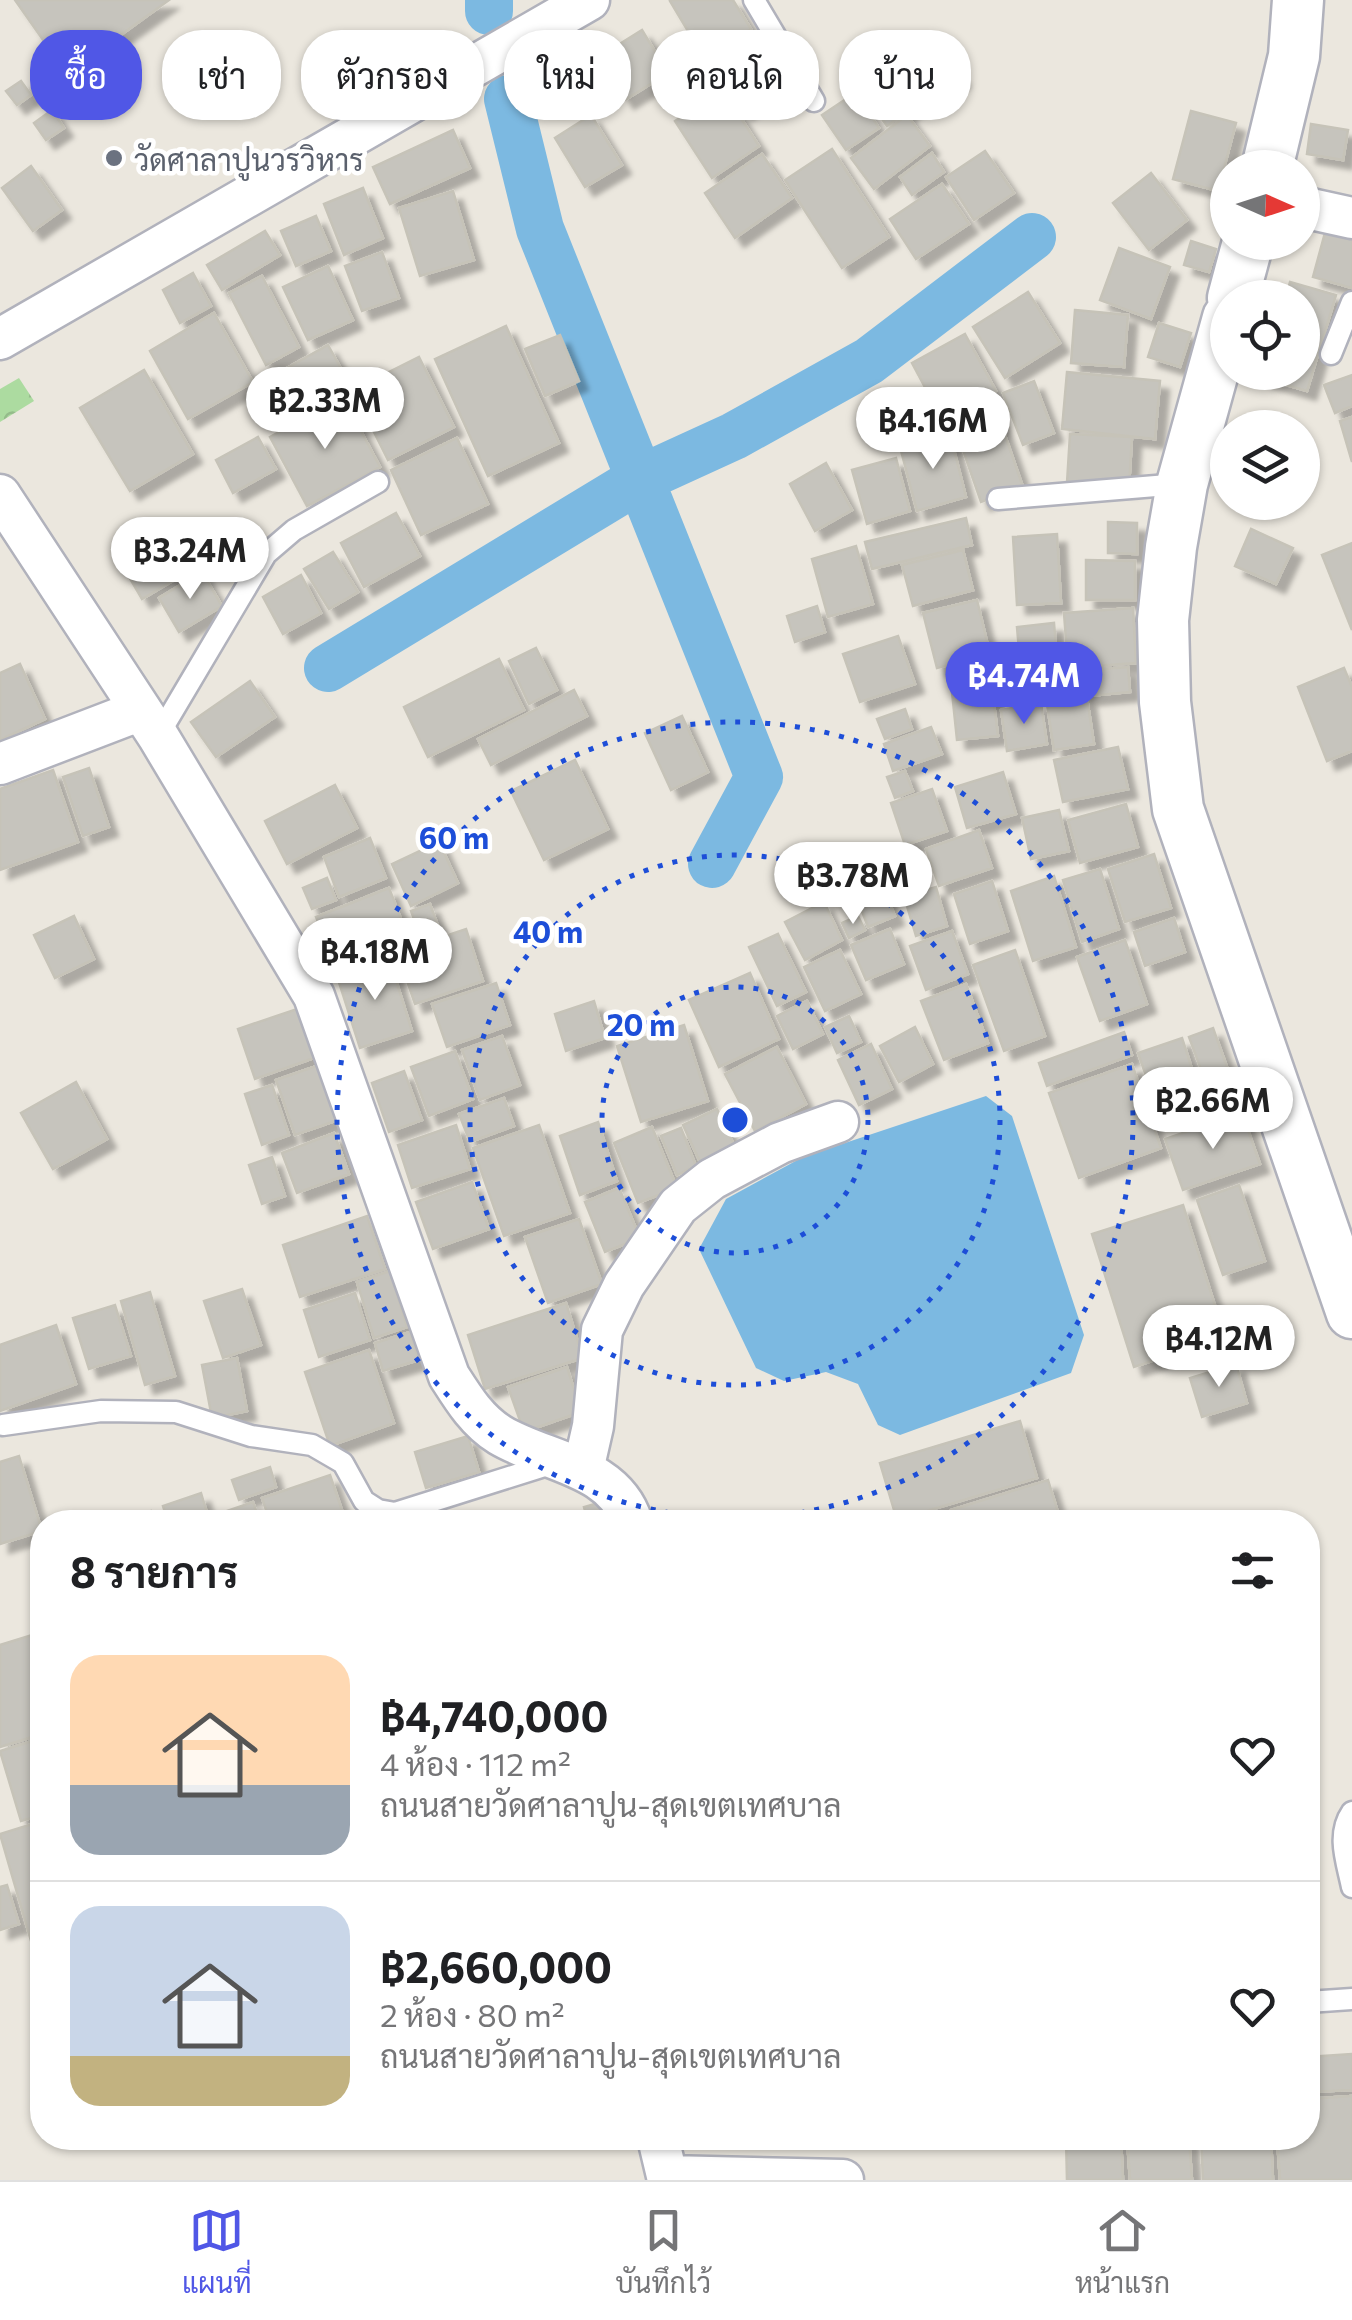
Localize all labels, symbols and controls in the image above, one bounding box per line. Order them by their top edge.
chip: ซื้อ [30,30,142,120]
chip: เช่า [162,30,281,120]
chip: ตัวกรอง [301,30,484,120]
chip: ใหม่ [504,30,631,120]
chip: คอนโด [651,30,819,120]
chip: บ้าน [839,30,971,120]
place label: วัดศาลาปูนวรวิหาร [134,140,364,181]
marker: วัดศาลาปูนวรวิหาร [103,147,125,169]
north arrow [1210,150,1320,260]
map controls [1210,150,1320,520]
button: locate [1210,280,1320,390]
pin: ฿2.33M [244,367,406,452]
text: ฿2.33M [268,379,382,419]
pin: ฿4.16M [852,387,1014,472]
text: ฿4.16M [878,399,988,439]
button: layers [1210,410,1320,520]
pin: ฿3.24M [109,517,271,602]
text: ฿3.24M [133,529,247,569]
pin: ฿4.74M [943,642,1105,727]
text: ฿4.74M [967,654,1081,694]
text: 60 m [419,818,489,855]
pin: ฿3.78M [772,842,934,927]
text: ฿3.78M [796,854,910,894]
text: 40 m [513,912,583,949]
pin: ฿4.18M [294,918,456,1003]
text: ฿4.18M [320,930,430,970]
text: 20 m [607,1005,675,1042]
pin: ฿2.66M [1132,1067,1294,1152]
text: ฿2.66M [1155,1079,1271,1119]
centre of rings [717,1102,753,1138]
pin: ฿4.12M [1138,1305,1300,1390]
text: ฿4.12M [1165,1317,1273,1357]
icon: filters [1225,1543,1280,1598]
text: 8 รายการ [70,1545,238,1597]
text: ฿4,740,000 [380,1689,608,1741]
icon: home [150,1695,270,1815]
icon: heart [1225,1728,1280,1783]
text: 4 ห้อง · 112 m² [380,1743,571,1783]
text: ถนนสายวัดศาลาปูน-สุดเขตเทศบาล [380,1784,842,1824]
text: ฿2,660,000 [380,1940,612,1992]
icon: home [150,1946,270,2066]
icon: heart [1225,1979,1280,2034]
text: 2 ห้อง · 80 m² [380,1994,565,2034]
text: ถนนสายวัดศาลาปูน-สุดเขตเทศบาล [380,2035,842,2075]
tab: แผนที่ [182,2203,252,2299]
tab: บันทึกไว้ [616,2203,711,2299]
tab: หน้าแรก [1075,2203,1170,2299]

